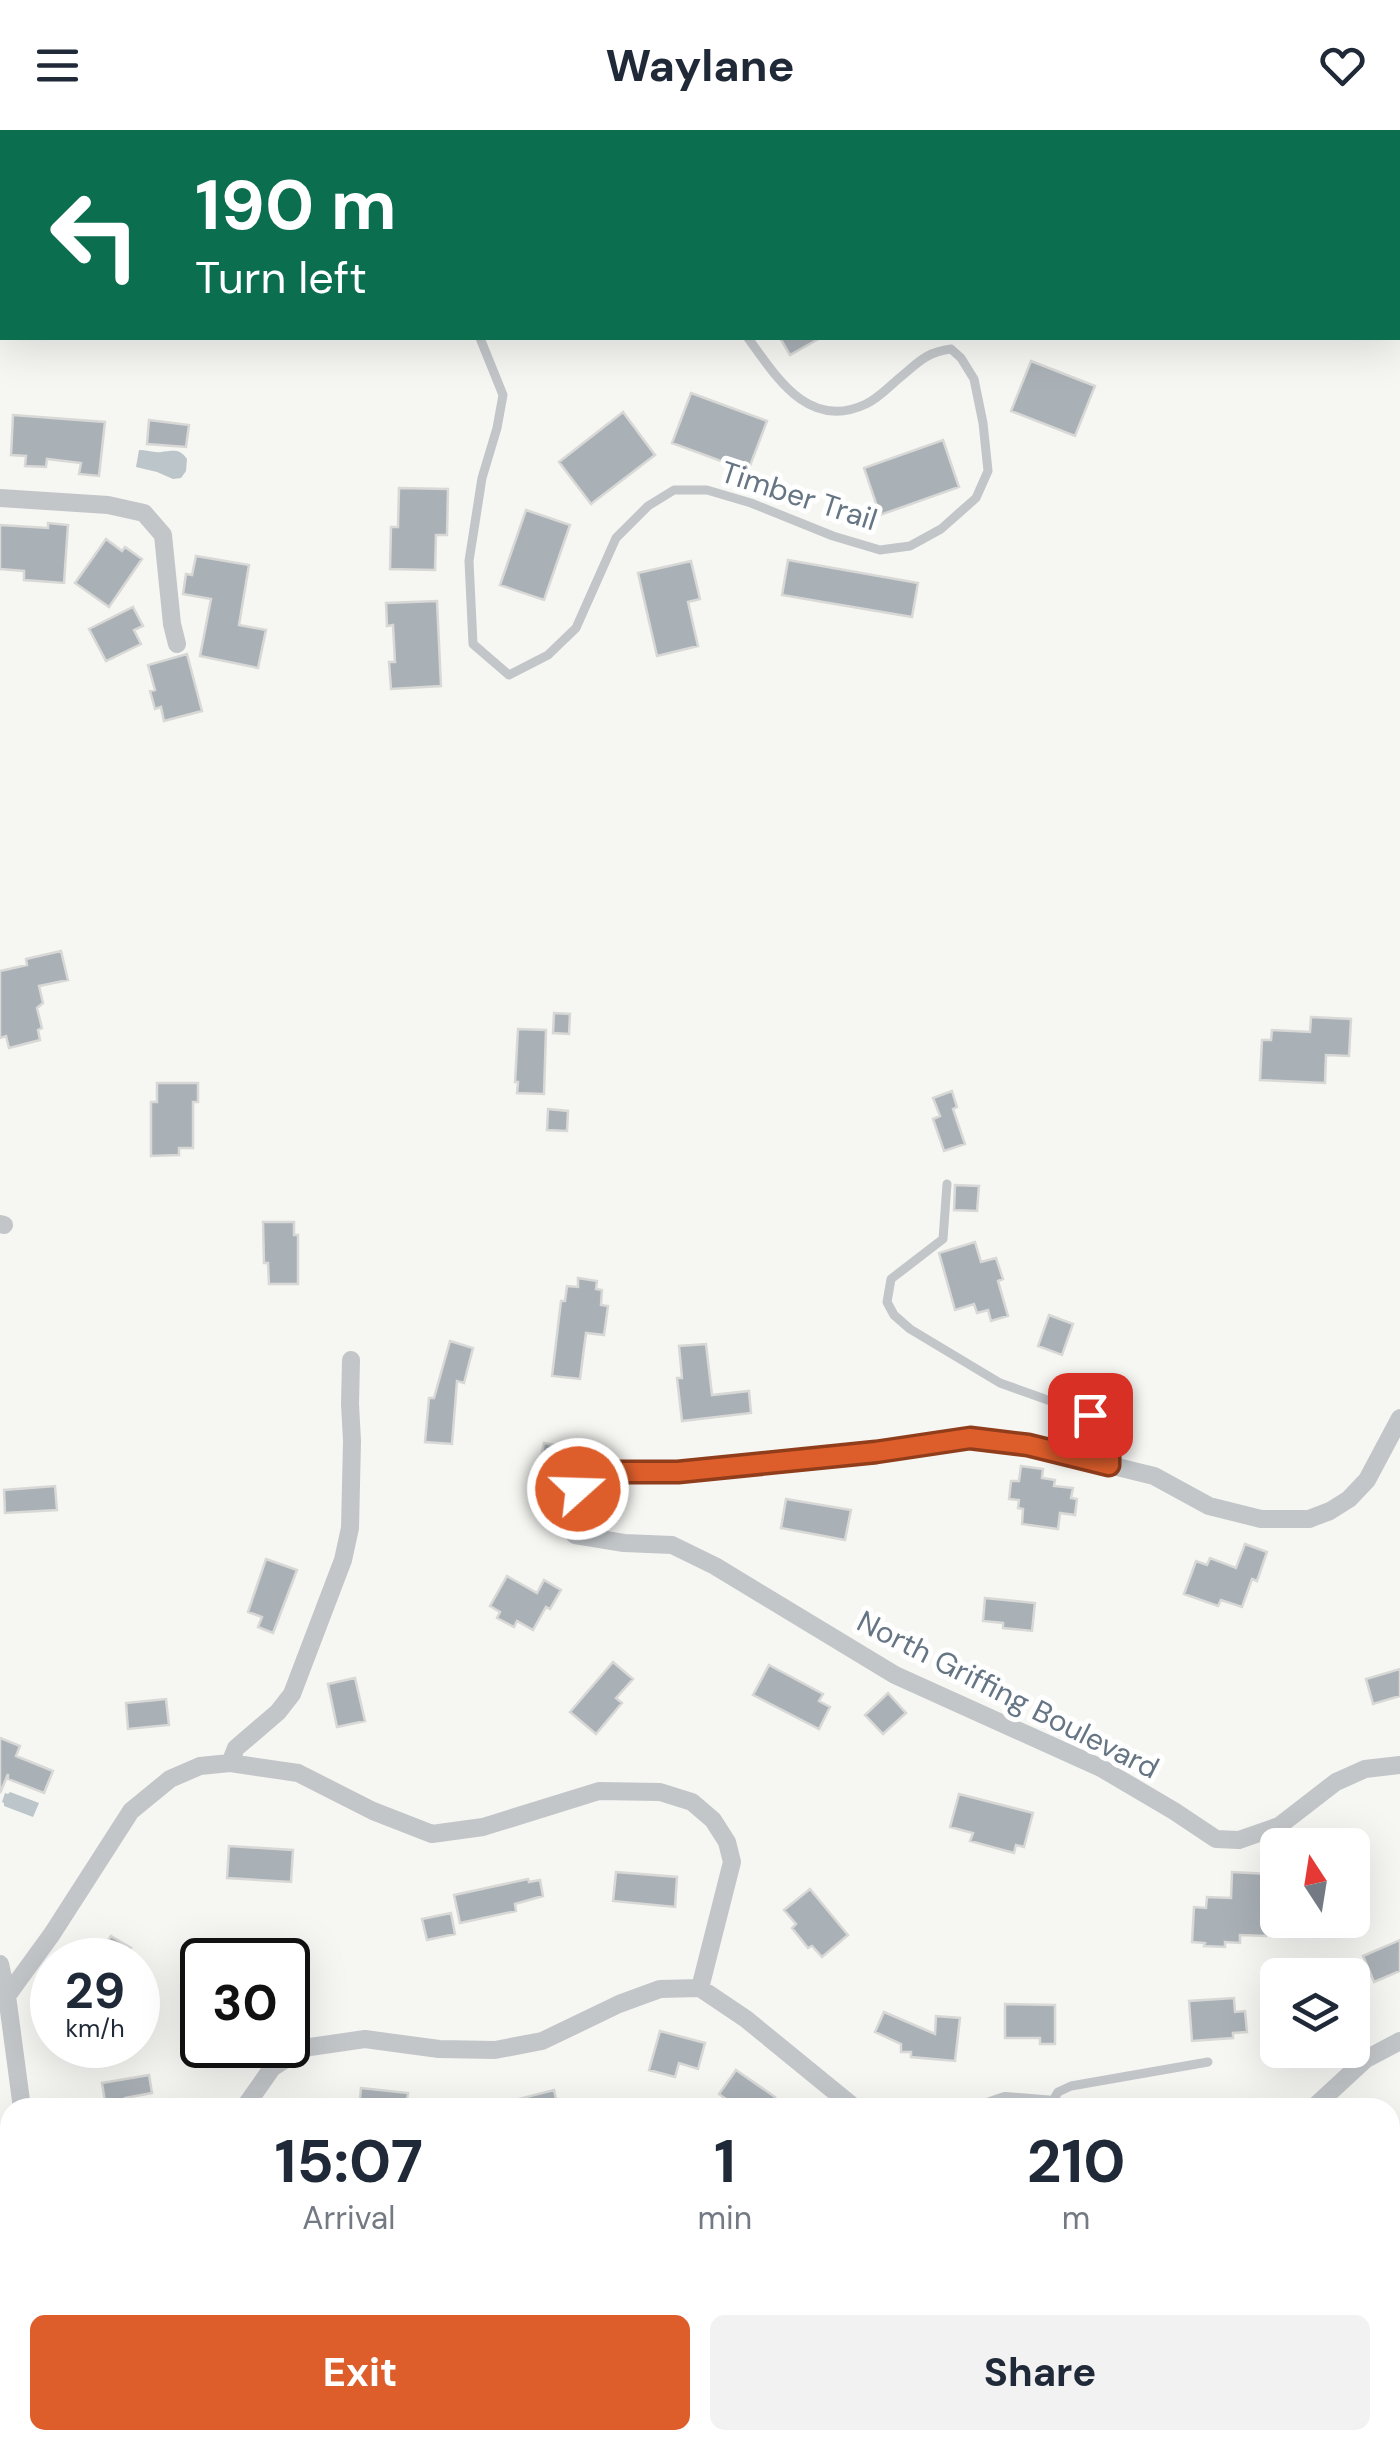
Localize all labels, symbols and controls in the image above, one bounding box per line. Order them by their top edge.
text: Waylane [605,36,795,95]
icon: menu [30,38,85,93]
icon: heart [1315,38,1370,93]
text: 190 m [195,160,397,251]
icon: left [30,170,160,300]
text: Turn left [195,248,367,307]
street label: Timber Trail [716,452,882,539]
pin [1048,1373,1133,1458]
icon: arrive [1063,1388,1118,1443]
position arrow [526,1437,630,1541]
street label: North Griffing Boulevard [851,1601,1166,1788]
north arrow [1260,1828,1370,1938]
map controls [1260,1828,1370,2068]
speed limit sign: 30 [180,1938,310,2068]
text: 29 [65,1958,125,2024]
button: layers [1260,1958,1370,2068]
text: km/h [65,2012,125,2045]
text: 15:07 [275,2122,423,2201]
text: 1 [714,2122,736,2201]
text: 210 [1027,2122,1125,2201]
text: Arrival [302,2197,395,2239]
text: min [698,2197,752,2239]
text: m [1062,2197,1090,2239]
button: Exit [30,2315,690,2430]
button: Share [710,2315,1370,2430]

